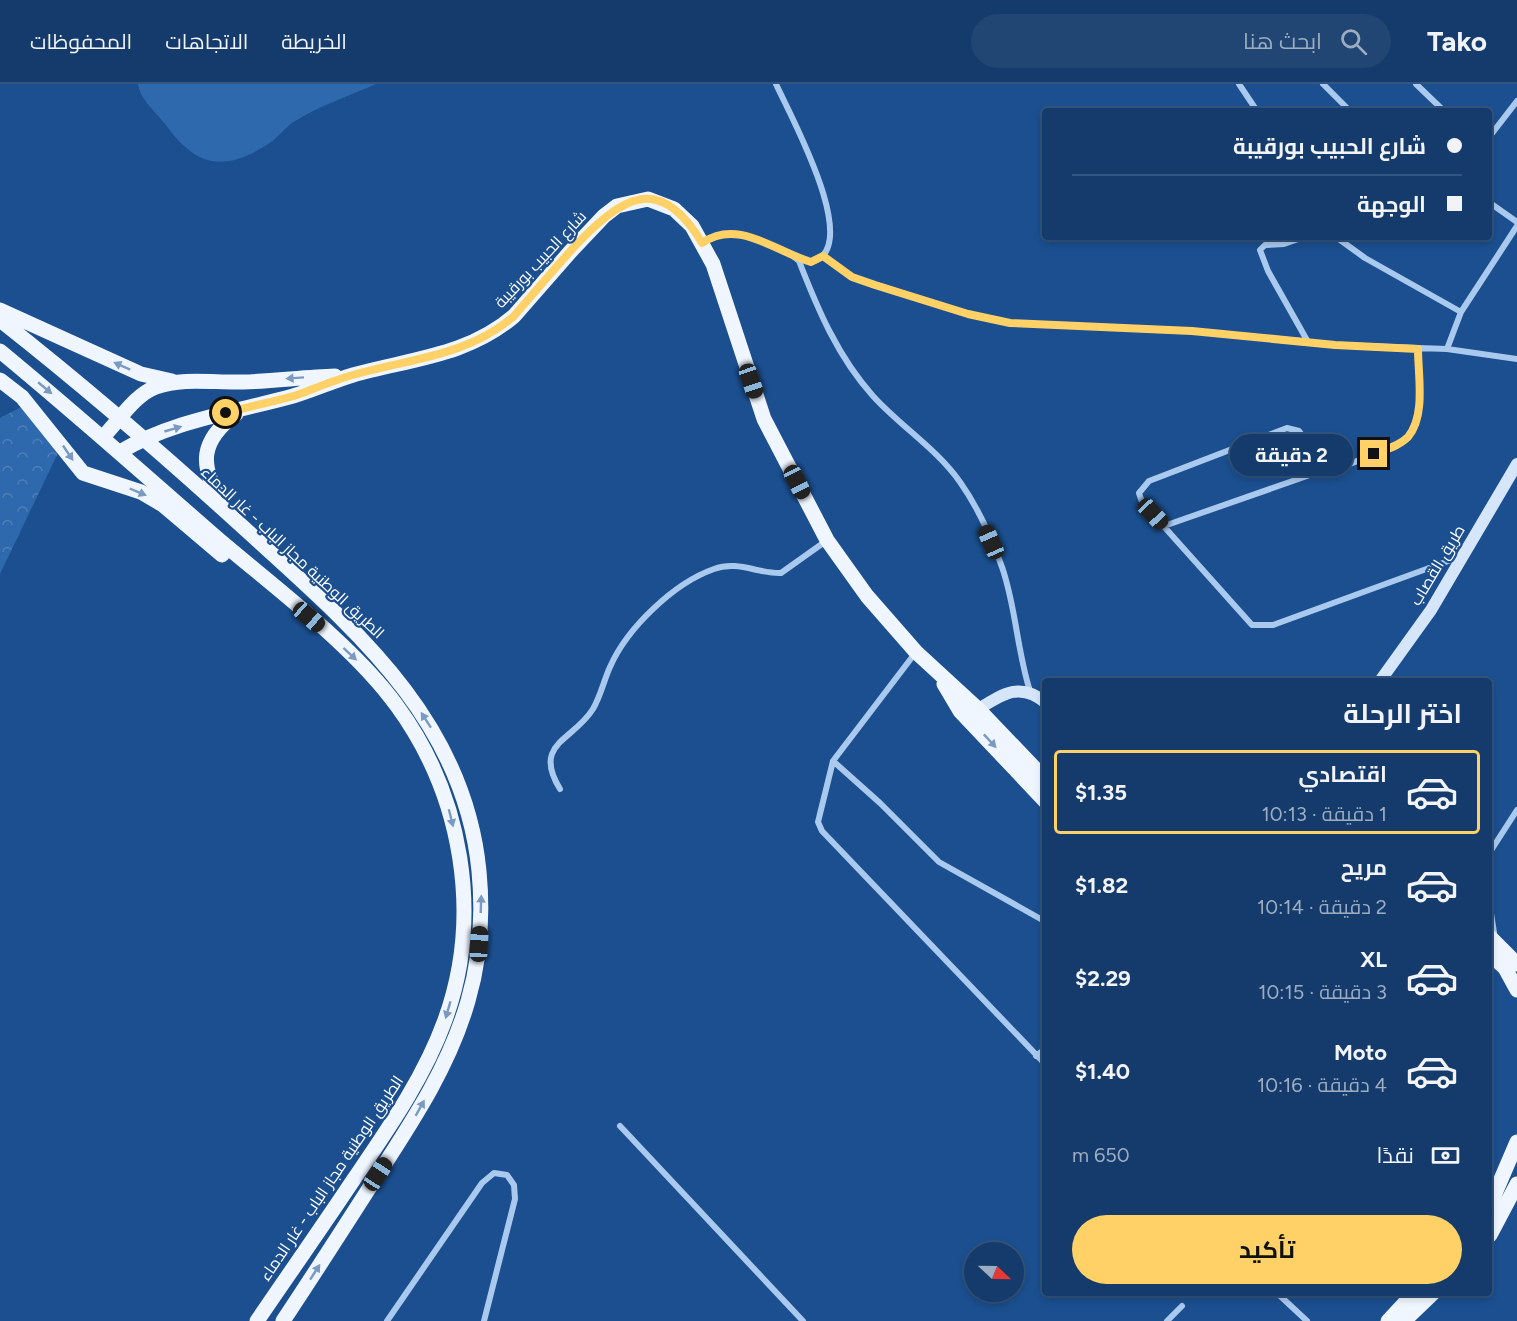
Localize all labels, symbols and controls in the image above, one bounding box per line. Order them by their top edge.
search box [971,14,1391,68]
text: Tako [1427,24,1487,58]
icon: search [1337,25,1370,58]
text: ابحث هنا [1243,28,1322,55]
text: المحفوظات [30,29,132,54]
text: الاتجاهات [165,29,248,54]
text: الخريطة [281,29,347,54]
text: شارع الحبيب بورقيبة [1233,133,1426,160]
text: الوجهة [1357,191,1426,218]
street label: شارع الحبيب بورقيبة [491,207,592,313]
one-way arrow [113,361,131,371]
car [737,361,765,401]
one-way arrow [285,373,304,382]
one-way arrow [37,381,52,394]
route start [212,399,239,426]
one-way arrow [164,424,182,433]
callout: 2 دقيقة [1230,433,1353,475]
route end [1360,440,1387,467]
text: 2 دقيقة [1255,443,1328,467]
one-way arrow [62,445,74,461]
street label: الطريق الوطنية مجاز الباب - غار الدماء [197,462,388,643]
car [781,462,813,502]
one-way arrow [129,487,147,497]
car [1134,495,1172,533]
car [975,522,1007,562]
street label: طريق القصاب [1406,522,1470,609]
car [290,598,328,636]
one-way arrow [342,647,357,660]
text: اختر الرحلة [1343,697,1462,730]
one-way arrow [420,712,432,728]
one-way arrow [983,733,996,748]
text: اقتصادي [1298,761,1387,788]
icon: car [1405,765,1459,819]
text: $1.35 [1075,779,1127,806]
text: 1 دقيقة · 10:13 [1262,802,1387,826]
one-way arrow [447,809,457,827]
text: مريح [1341,854,1387,881]
icon: car [1405,858,1459,912]
text: $1.82 [1075,872,1128,899]
one-way arrow [476,894,485,913]
text: 2 دقيقة · 10:14 [1257,895,1387,919]
car [469,926,489,962]
text: XL [1360,946,1387,973]
icon: car [1405,951,1459,1005]
text: $2.29 [1075,965,1131,992]
text: 3 دقيقة · 10:15 [1258,980,1387,1004]
one-way arrow [443,1001,452,1019]
text: Moto [1334,1039,1387,1066]
icon: car [1405,1044,1459,1098]
text: $1.40 [1075,1058,1130,1085]
street label: الطريق الوطنية مجاز الباب - غار الدماء [256,1072,408,1285]
text: 4 دقيقة · 10:16 [1257,1073,1387,1097]
one-way arrow [415,1100,426,1116]
icon: cash [1429,1139,1462,1172]
text: نقدًا [1376,1142,1414,1169]
text: 650 m [1072,1143,1130,1167]
car [361,1154,395,1194]
button: تأكيد [1072,1215,1462,1284]
north arrow [964,1242,1024,1302]
map controls [964,1242,1024,1302]
one-way arrow [309,1264,320,1280]

